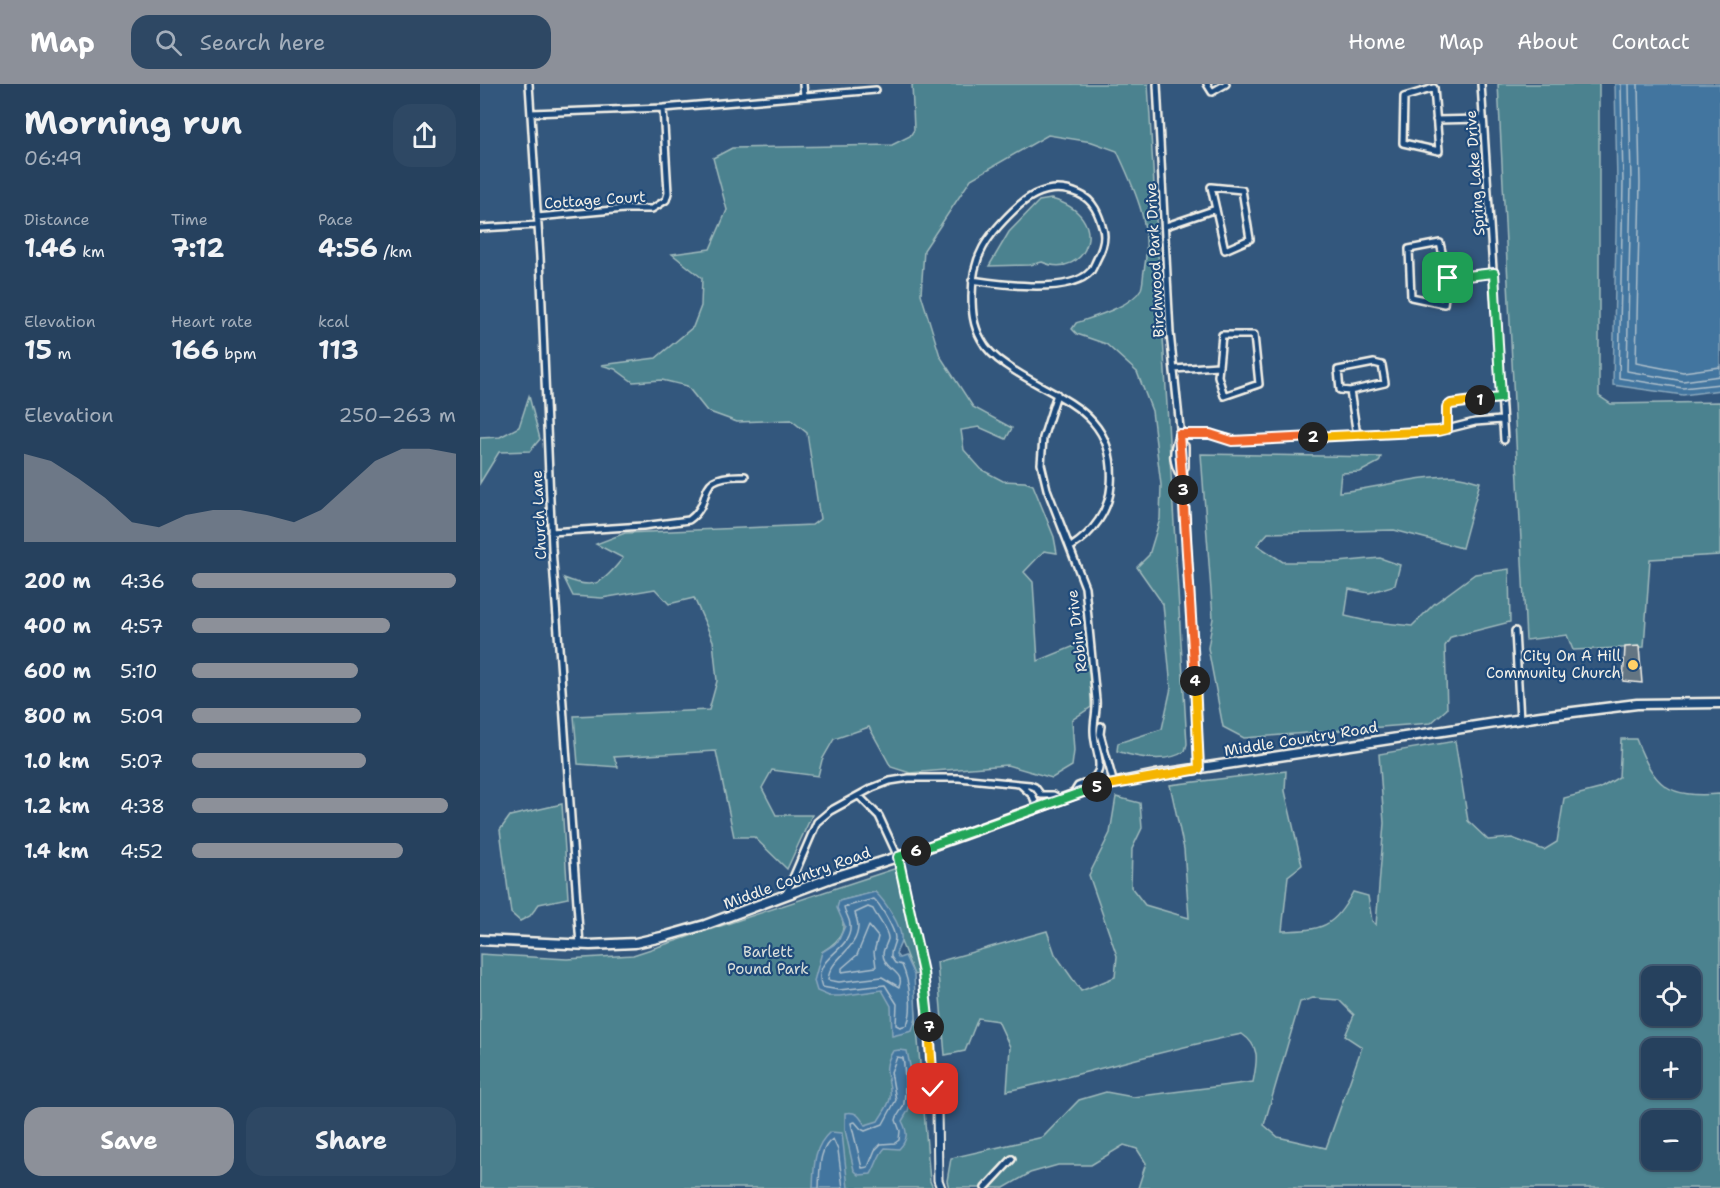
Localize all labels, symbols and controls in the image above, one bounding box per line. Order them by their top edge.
search box [131,15,551,69]
text: Map [30,23,95,61]
icon: search [152,26,185,59]
text: Search here [200,28,325,57]
text: Home [1348,28,1406,56]
text: Map [1439,28,1484,56]
text: About [1517,28,1578,56]
text: Contact [1611,28,1690,56]
text: Morning run [24,100,242,145]
button: share [393,104,456,167]
street label: Spring Lake Drive [1461,109,1489,237]
text: 06:49 [24,145,82,171]
street label: Birchwood Park Drive [1141,182,1169,338]
street label: Cottage Court [544,186,646,214]
text: Distance [24,209,90,230]
text: Time [171,209,208,230]
text: Pace [318,209,353,230]
text: 1.46 [24,230,77,265]
text: 7:12 [171,230,224,265]
text: 4:56 [318,230,378,265]
text: km [77,241,105,262]
text: /km [378,241,412,262]
pin [1422,252,1473,303]
icon: arrive [1431,261,1464,294]
text: Elevation [24,311,96,332]
text: Heart rate [171,311,253,332]
text: kcal [318,311,349,332]
text: 15 [24,332,52,367]
text: 166 [171,332,219,367]
text: 113 [318,332,359,367]
text: m [52,343,71,364]
text: bpm [219,343,257,364]
pin: 1 [1465,385,1495,415]
text: 1 [1476,389,1484,410]
text: Elevation [24,402,114,428]
text: 250–263 m [338,402,456,428]
pin: 2 [1298,422,1328,452]
text: 2 [1307,426,1319,447]
street label: Church Lane [527,470,551,560]
pin: 3 [1168,475,1198,505]
text: 3 [1177,479,1189,500]
text: 200 m [24,568,91,594]
text: 4:36 [120,568,165,594]
street label: Robin Drive [1062,589,1092,673]
text: 400 m [24,613,91,639]
text: 4:57 [120,613,163,639]
place label: City On A Hill Community Church [1486,646,1621,683]
text: 600 m [24,658,91,684]
text: 5:10 [120,658,157,684]
marker: City On A Hill Community Church [1626,658,1640,672]
pin: 4 [1180,666,1210,696]
text: 4 [1189,670,1201,691]
text: 800 m [24,703,91,729]
text: 5:09 [120,703,164,729]
street label: Middle Country Road [1223,717,1380,761]
text: 1.0 km [24,748,89,774]
text: 5:07 [120,748,163,774]
pin: 5 [1082,772,1112,802]
text: 5 [1092,776,1102,797]
text: 1.2 km [24,793,90,819]
text: 4:38 [120,793,165,819]
pin: 6 [901,836,931,866]
text: 1.4 km [24,838,89,864]
text: 4:52 [120,838,163,864]
text: 6 [910,840,922,861]
street label: Middle Country Road [721,842,874,914]
park label: Barlett Pound Park [727,942,809,979]
map controls [1641,966,1701,1170]
button: locate [1641,966,1701,1026]
pin: 7 [914,1012,944,1042]
text: 7 [923,1016,935,1037]
button: + [1641,1038,1701,1098]
pin [907,1063,958,1114]
icon: check [916,1072,949,1105]
button: Save [24,1107,234,1176]
button: Share [246,1107,456,1176]
button: − [1641,1110,1701,1170]

